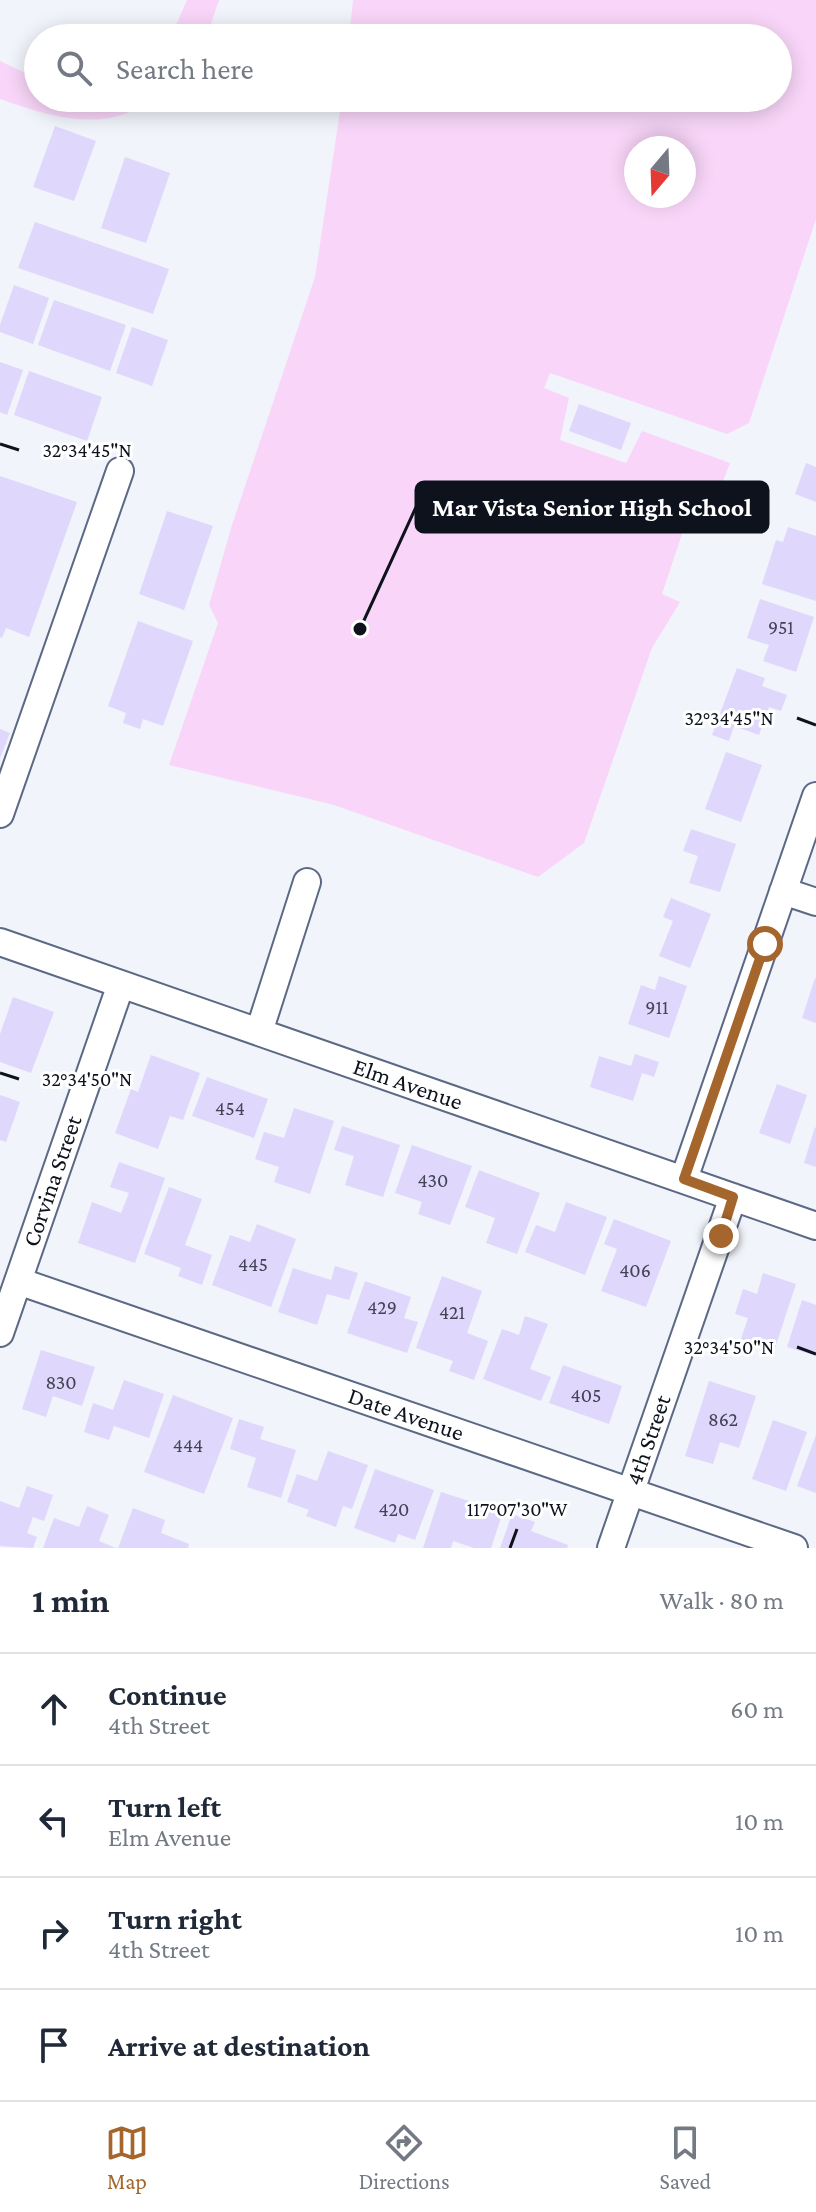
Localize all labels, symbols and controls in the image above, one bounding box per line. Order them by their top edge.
search box [24,24,792,112]
icon: search [52,46,96,90]
text: Search here [116,52,254,85]
north arrow [624,136,696,208]
text: 32°34'45"N [42,439,132,461]
callout: Mar Vista Senior High School [416,482,768,532]
text: Mar Vista Senior High School [432,493,752,522]
house number: 951 [768,616,794,638]
text: 32°34'45"N [684,707,774,729]
route start [747,926,783,962]
house number: 911 [645,996,669,1018]
street label: Elm Avenue [350,1052,466,1115]
text: 32°34'50"N [42,1068,132,1090]
house number: 454 [215,1097,245,1119]
street label: Corvina Street [17,1111,87,1250]
house number: 430 [418,1169,448,1191]
route end [703,1218,739,1254]
house number: 445 [238,1253,268,1275]
house number: 406 [619,1259,651,1281]
house number: 429 [367,1296,397,1318]
house number: 421 [439,1301,465,1323]
text: 32°34'50"N [684,1336,774,1358]
house number: 830 [45,1371,77,1393]
street label: Date Avenue [345,1381,468,1446]
house number: 405 [571,1384,601,1406]
street label: 4th Street [619,1390,676,1489]
house number: 862 [708,1408,738,1430]
house number: 444 [173,1434,203,1456]
house number: 420 [379,1498,409,1520]
text: 117°07'30"W [467,1498,568,1520]
text: 1 min [32,1582,109,1619]
text: Walk · 80 m [660,1586,784,1615]
text: Continue [108,1678,227,1711]
icon: ahead [32,1687,76,1731]
text: 60 m [730,1695,784,1724]
text: 4th Street [108,1711,210,1740]
text: Turn left [108,1790,221,1823]
icon: left [32,1799,76,1843]
text: 10 m [735,1807,784,1836]
text: Elm Avenue [108,1823,231,1852]
text: Turn right [108,1902,242,1935]
icon: right [32,1911,76,1955]
text: 10 m [735,1919,784,1948]
text: 4th Street [108,1935,210,1964]
icon: arrive [32,2023,76,2067]
text: Arrive at destination [108,2029,370,2062]
tab: Map [105,2121,149,2194]
tab: Directions [359,2121,450,2194]
tab: Saved [660,2121,711,2194]

